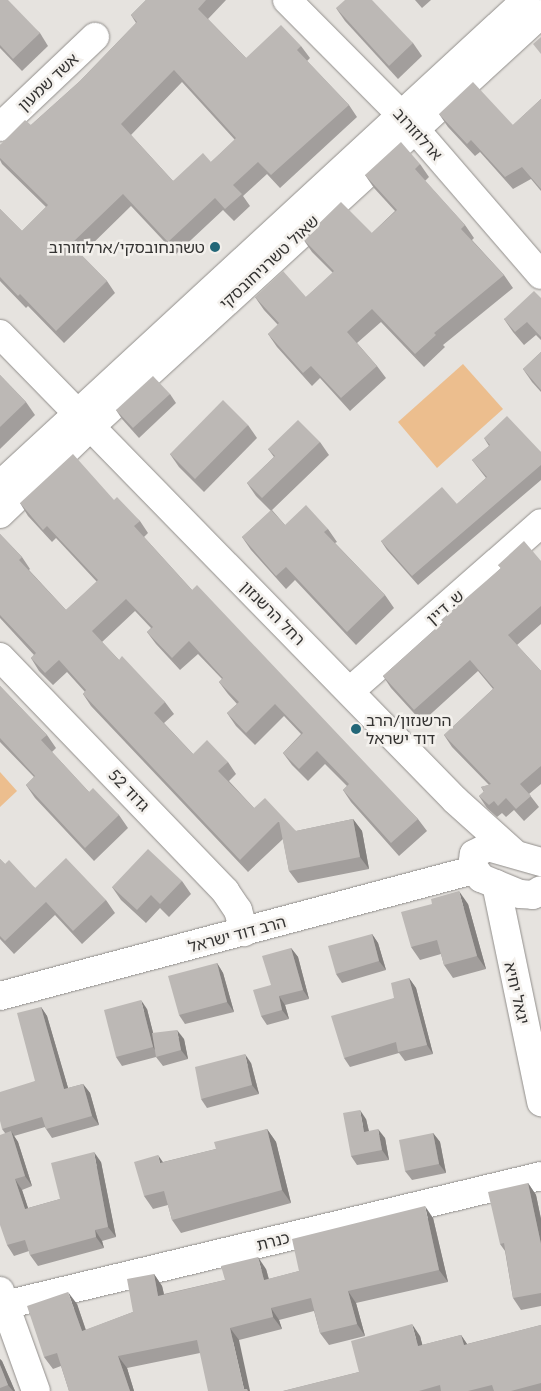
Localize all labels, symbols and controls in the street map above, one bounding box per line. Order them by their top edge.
street label: אשד שמעון [14,49,82,115]
street label: ארלוזורוב [390,104,446,164]
street label: שאול טשרניחובסקי [215,211,323,313]
place label: טשרנחובסקי/ארלוזורוב [49,237,205,257]
marker: טשרנחובסקי/ארלוזורוב [209,241,221,253]
street label: רחל הרשנזון [237,577,309,649]
street label: ש. דיין [423,586,467,628]
place label: הרשנזון/הרב דוד ישראל [366,710,452,748]
marker: הרשנזון/הרב דוד ישראל [350,723,362,735]
street label: גדוד 52 [104,765,154,815]
street label: הרב דוד ישראל [186,912,288,956]
street label: יגאל יחיא [501,960,533,1026]
street label: כנרת [255,1228,291,1254]

